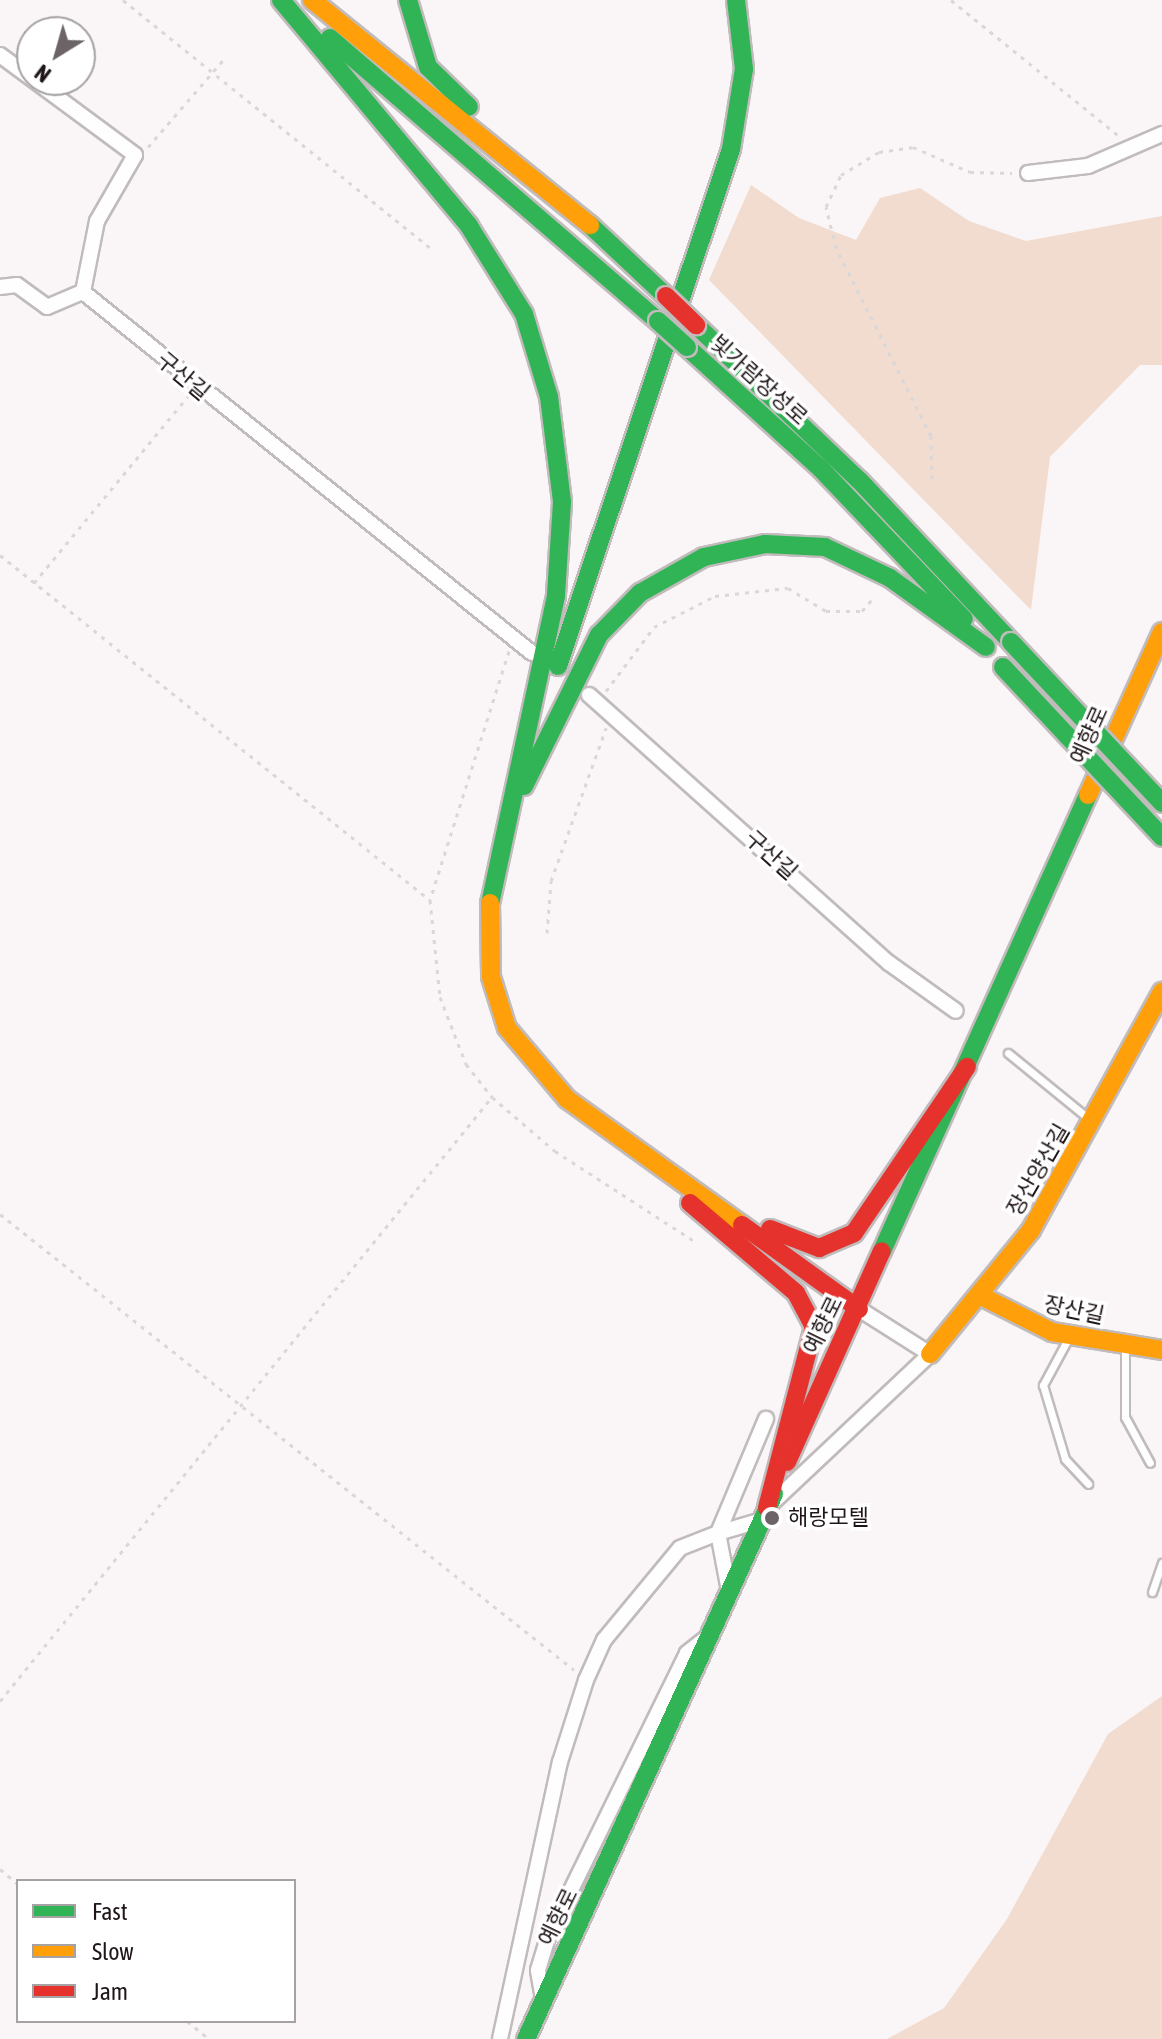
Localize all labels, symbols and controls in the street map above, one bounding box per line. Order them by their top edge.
north arrow [16,16,96,96]
text: N [30,59,56,88]
street label: 빛가람장성로 [705,330,813,430]
street label: 구산길 [151,346,215,406]
street label: 예향로 [1065,702,1113,768]
street label: 구산길 [740,825,802,885]
street label: 장산양산길 [1001,1120,1075,1220]
street label: 장산길 [1042,1291,1106,1329]
street label: 예향로 [798,1292,848,1358]
place label: 해랑모텔 [788,1505,869,1531]
marker: 해랑모텔 [763,1509,781,1527]
legend [16,1879,296,2023]
street label: 예향로 [533,1884,583,1950]
text: Fast [92,1898,128,1925]
text: Slow [92,1938,134,1965]
text: Jam [92,1978,128,2005]

